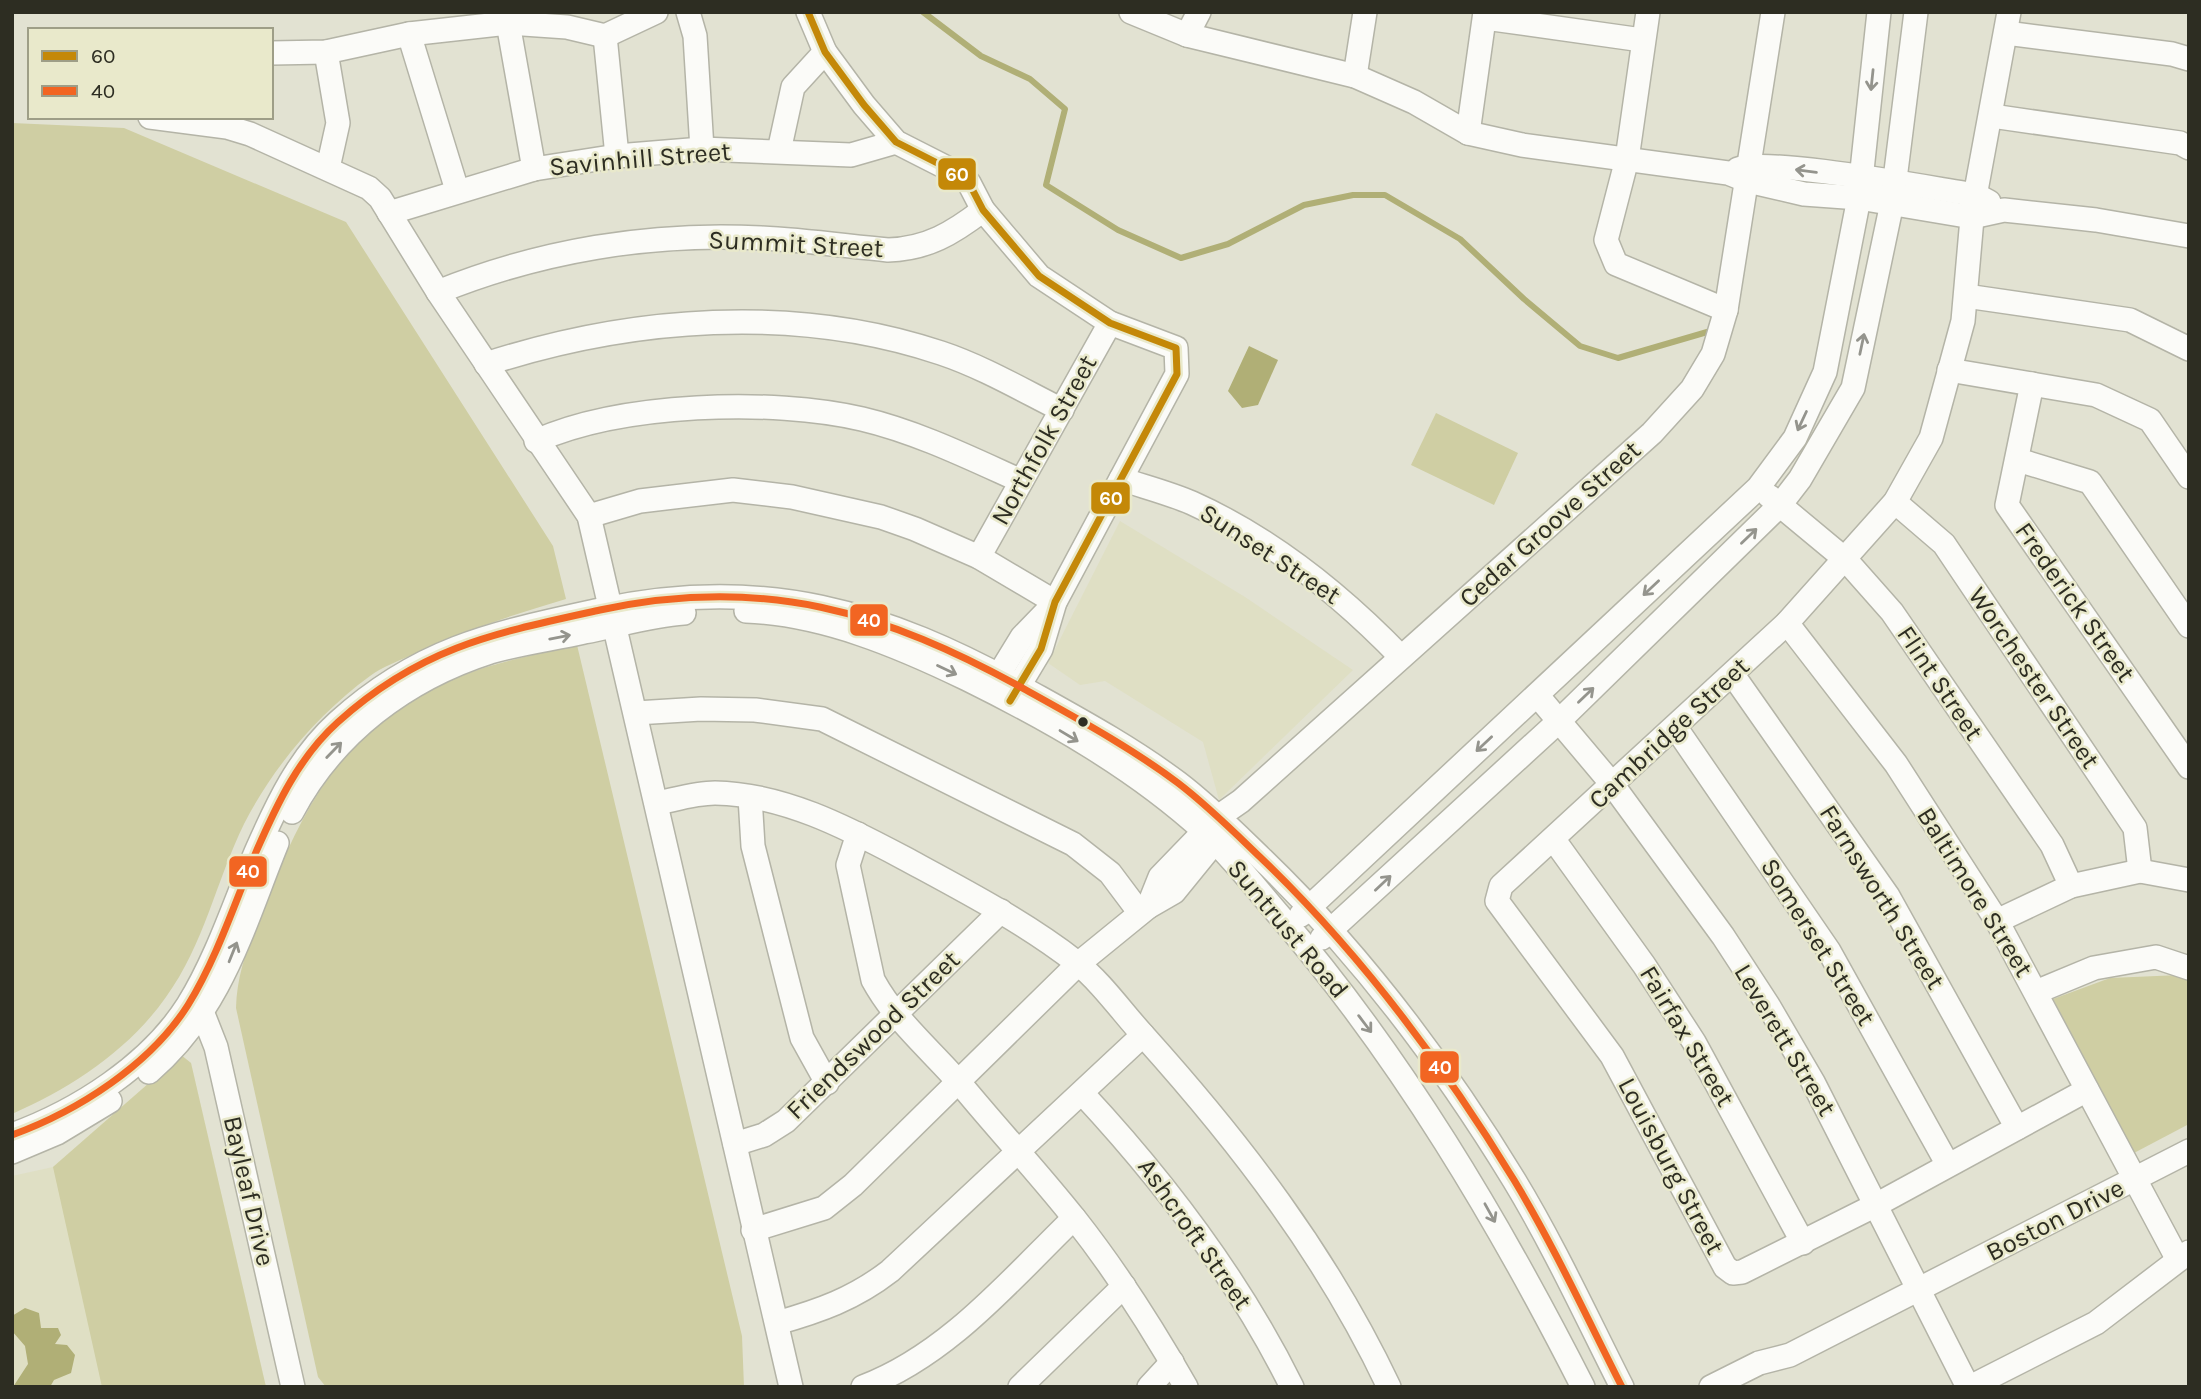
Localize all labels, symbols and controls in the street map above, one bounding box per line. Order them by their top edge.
legend [28,28,273,119]
text: 60 [91,44,116,68]
one-way arrow [1865,68,1878,91]
text: 40 [91,79,115,103]
street label: Savinhill Street [548,136,732,182]
line badge: 60 [937,157,977,191]
text: 60 [945,164,969,186]
one-way arrow [1795,165,1818,178]
street label: Summit Street [708,224,884,264]
one-way arrow [1856,333,1870,356]
street label: Northfolk Street [985,349,1104,530]
one-way arrow [1795,410,1809,431]
street label: Cedar Groove Street [1453,434,1647,614]
line badge: 60 [1090,481,1131,515]
text: 60 [1099,488,1123,510]
street label: Sunset Street [1194,497,1346,611]
street label: Frederick Street [2008,516,2142,688]
one-way arrow [1740,527,1757,544]
one-way arrow [1643,580,1660,597]
street label: Worchester Street [1962,581,2106,775]
line badge: 40 [849,603,889,637]
text: 40 [857,610,881,632]
street label: Flint Street [1890,620,1990,746]
one-way arrow [548,630,571,644]
street label: Cambridge Street [1582,651,1756,815]
one-way arrow [936,663,957,677]
one-way arrow [1577,686,1594,703]
unlabelled marker [1076,715,1090,729]
one-way arrow [1059,729,1079,743]
one-way arrow [1476,735,1493,752]
one-way arrow [326,742,343,759]
street label: Farnsworth Street [1813,799,1951,995]
street label: Baltimore Street [1910,801,2040,983]
street label: Suntrust Road [1221,853,1355,1005]
street label: Somerset Street [1754,853,1882,1032]
line badge: 40 [228,855,268,888]
text: 40 [236,861,260,883]
one-way arrow [1374,875,1392,891]
one-way arrow [228,942,241,964]
street label: Friendswood Street [780,944,966,1126]
street label: Leverett Street [1727,958,1843,1122]
street label: Fairfax Street [1633,960,1741,1112]
one-way arrow [1357,1014,1372,1032]
line badge: 40 [1419,1050,1460,1084]
text: 40 [1428,1057,1452,1079]
street label: Louisburg Street [1611,1072,1731,1260]
street label: Bayleaf Drive [217,1113,281,1269]
street label: Ashcroft Street [1131,1152,1259,1316]
street label: Boston Drive [1981,1172,2129,1268]
one-way arrow [1484,1202,1497,1223]

